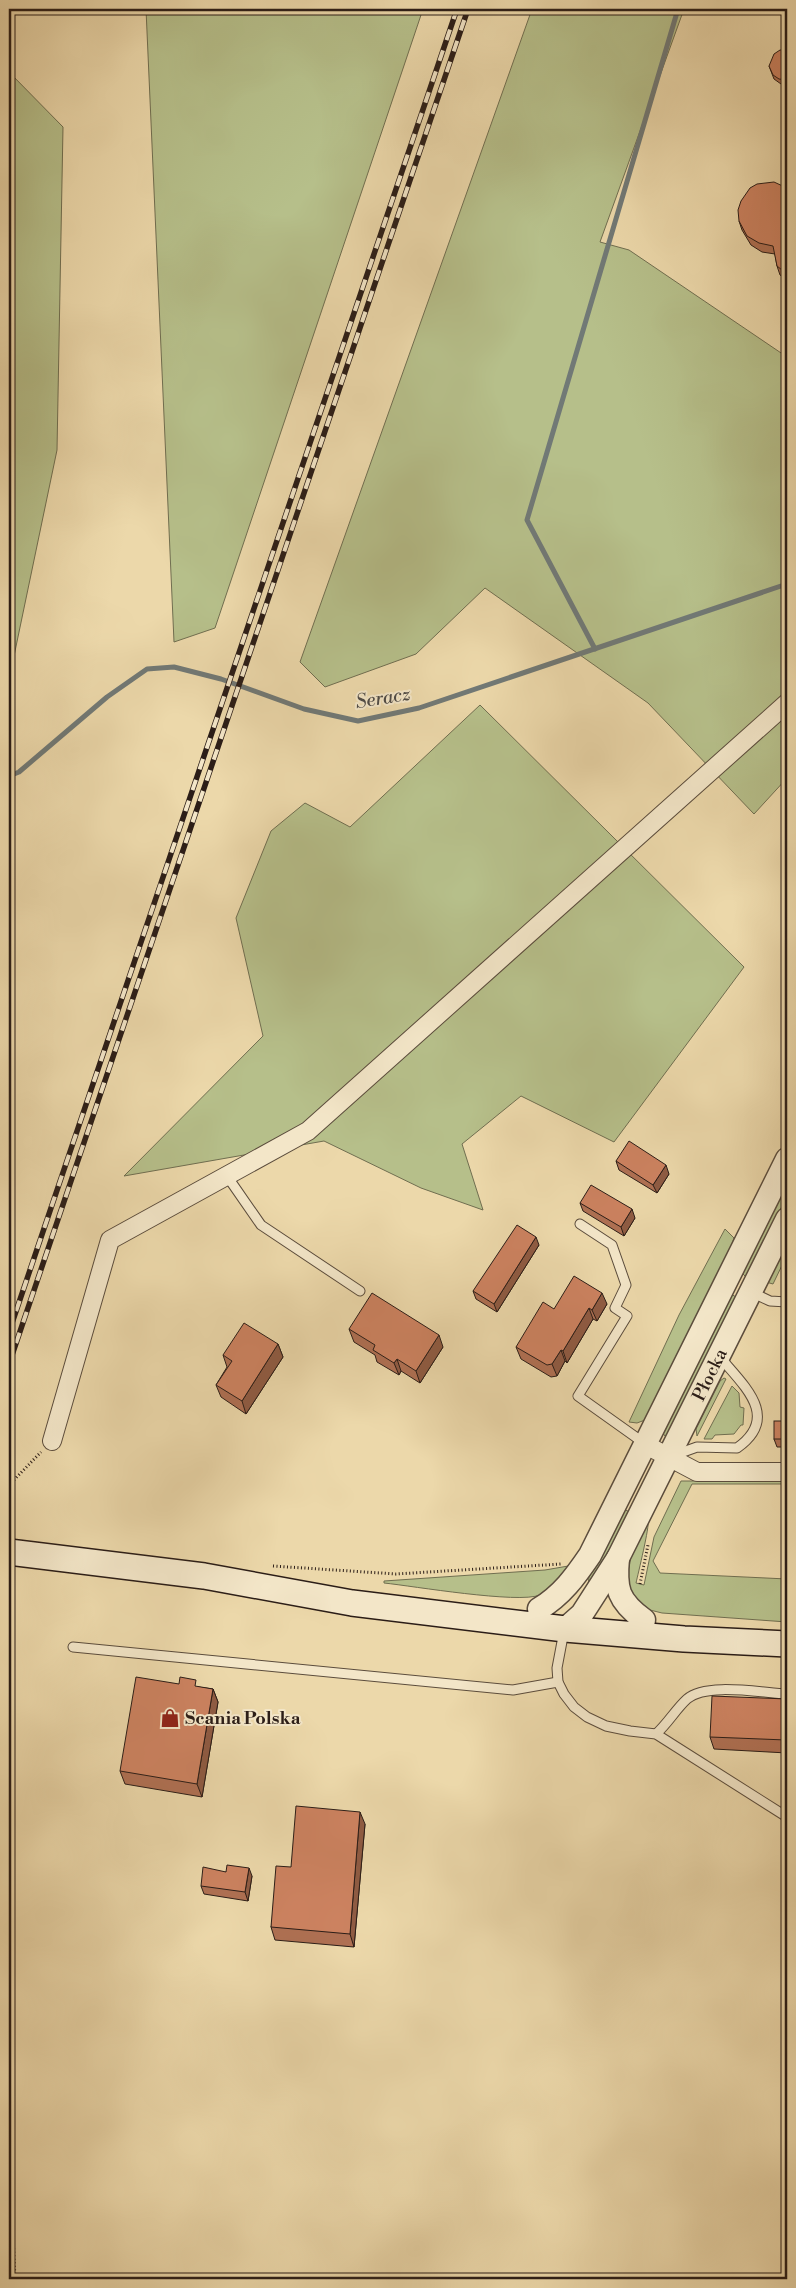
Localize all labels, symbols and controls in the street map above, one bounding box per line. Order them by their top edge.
water label: Seracz [354,682,412,714]
street label: Płocka [687,1344,733,1405]
shop icon: Scania Polska [159,1707,181,1729]
place label: Scania Polska [185,1707,301,1730]

